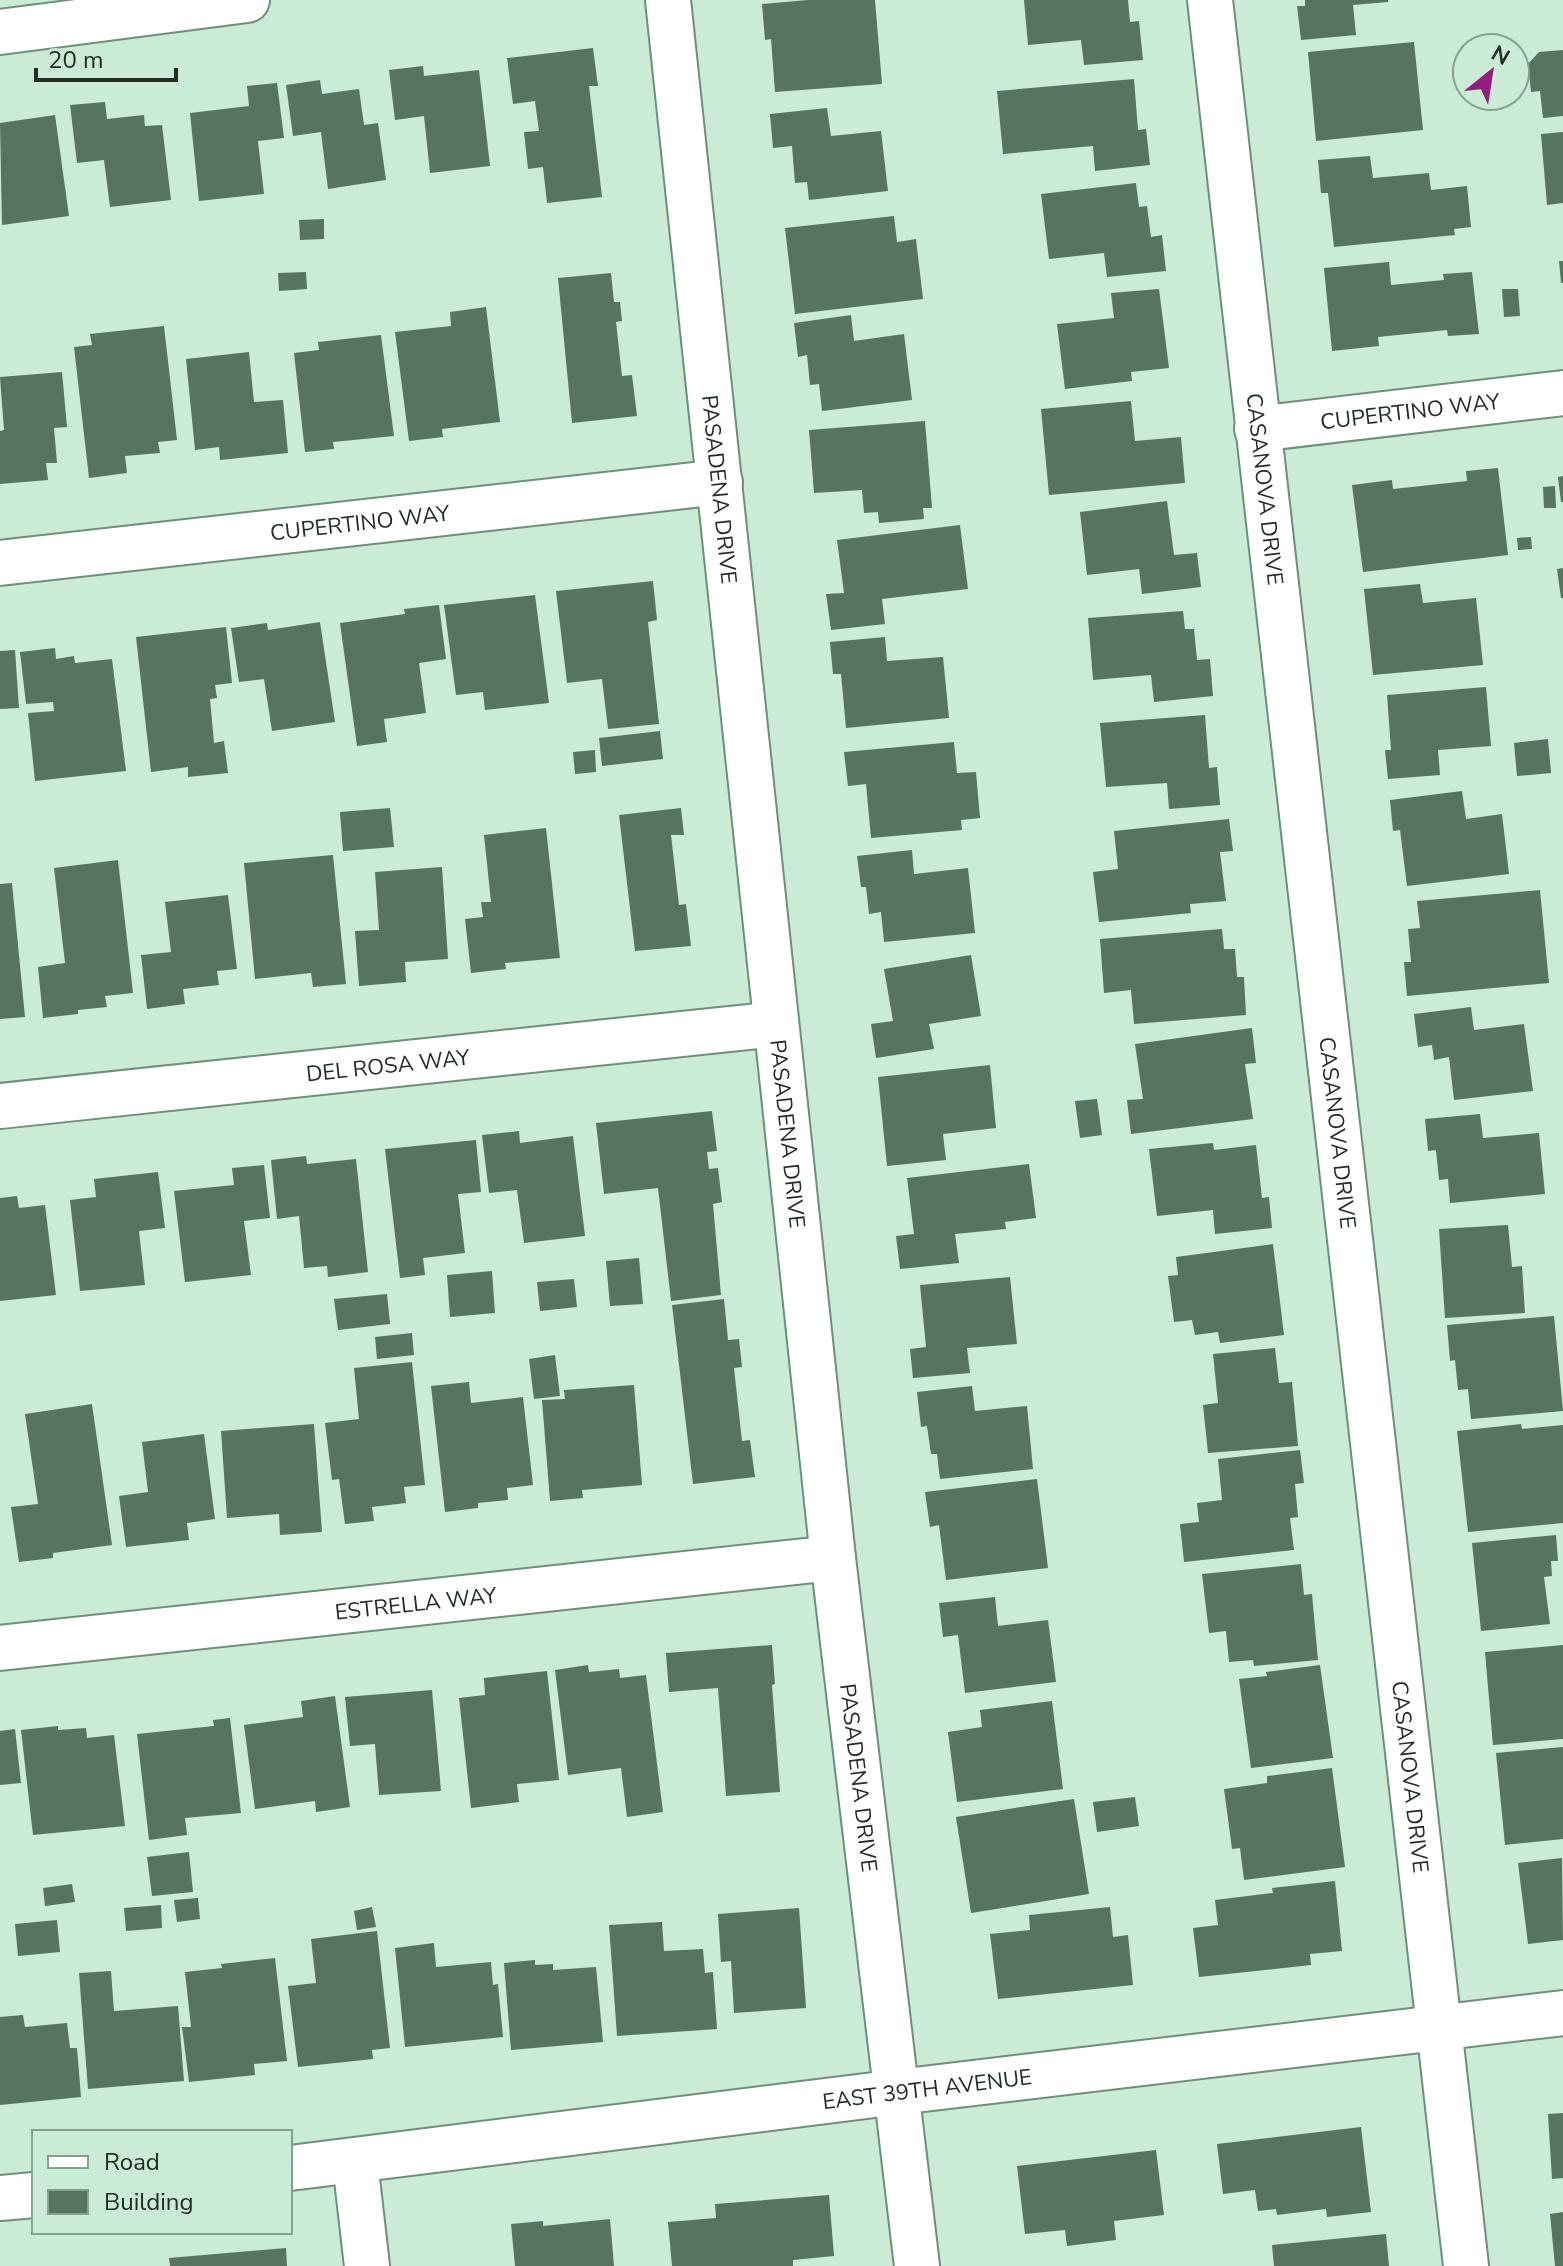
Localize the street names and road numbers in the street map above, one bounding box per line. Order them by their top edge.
street label: CUPERTINO WAY [1319,386,1502,437]
street label: CASANOVA DRIVE [1238,391,1290,587]
street label: PASADENA DRIVE [694,393,744,585]
street label: CUPERTINO WAY [269,498,452,549]
street label: CASANOVA DRIVE [1311,1035,1363,1230]
street label: PASADENA DRIVE [762,1038,812,1230]
street label: DEL ROSA WAY [305,1042,472,1090]
street label: ESTRELLA WAY [333,1580,499,1628]
street label: CASANOVA DRIVE [1384,1679,1435,1874]
street label: PASADENA DRIVE [832,1682,884,1874]
street label: EAST 39TH AVENUE [821,2062,1034,2117]

